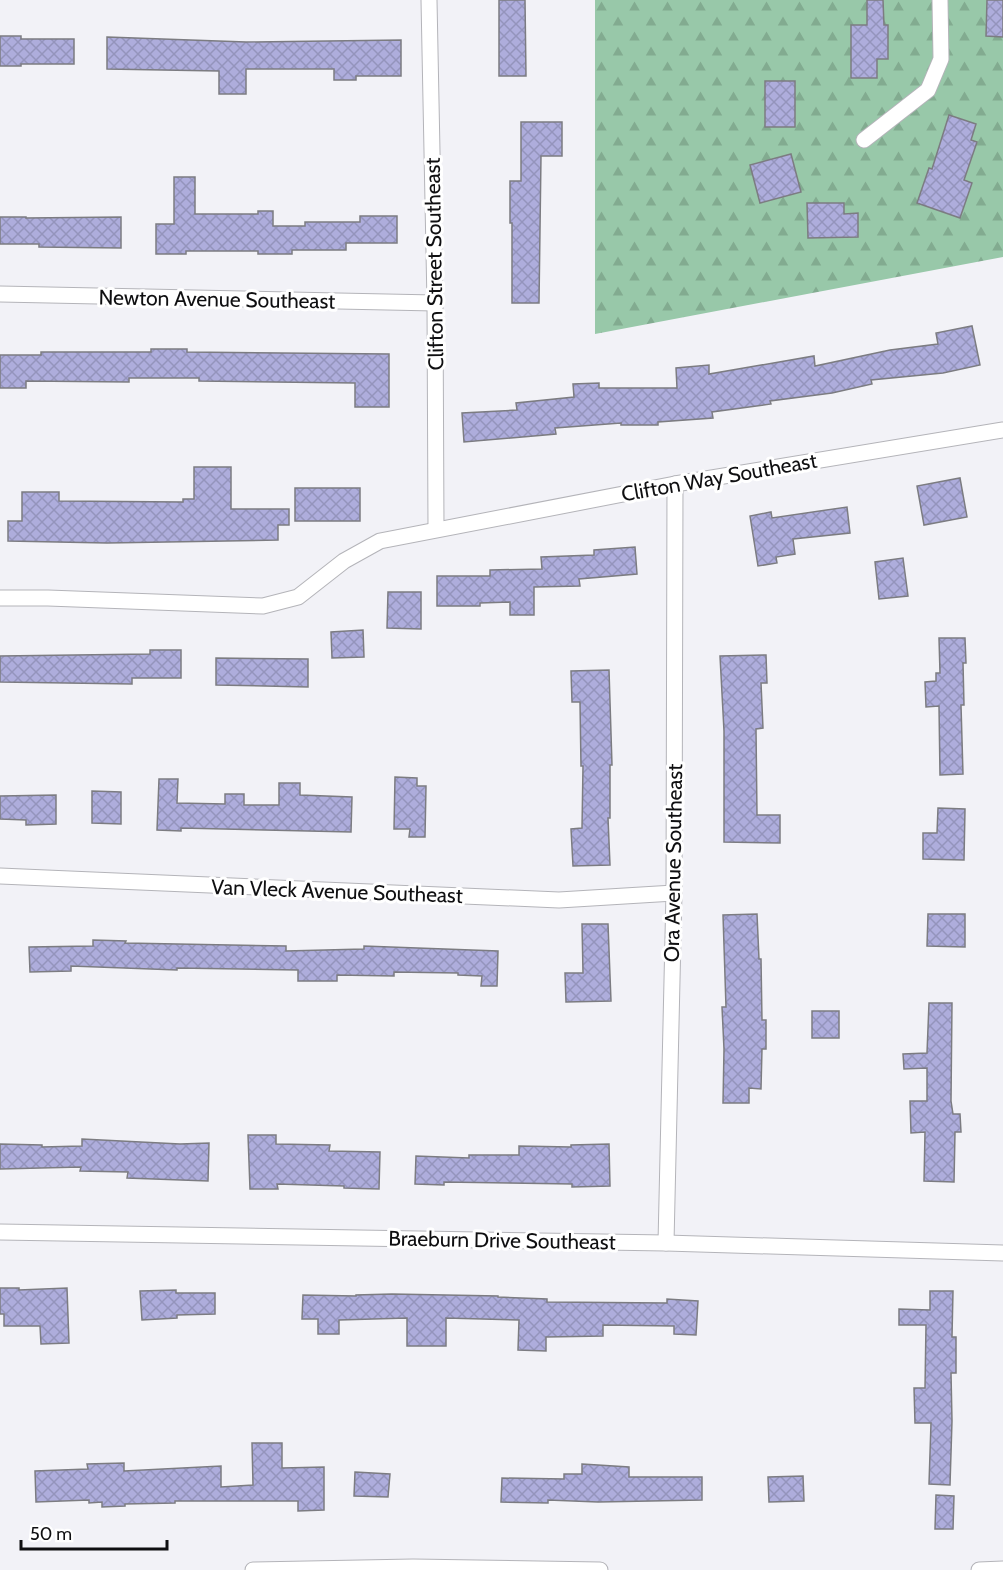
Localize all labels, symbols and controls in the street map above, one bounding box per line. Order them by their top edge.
street label: Clifton Street Southeast [420,157,448,371]
street label: Newton Avenue Southeast [98,284,336,314]
street label: Clifton Way Southeast [619,447,819,507]
street label: Ora Avenue Southeast [659,764,687,962]
street label: Van Vleck Avenue Southeast [211,874,463,908]
street label: Braeburn Drive Southeast [388,1226,616,1254]
scale bar [21,1513,166,1551]
text: 50 m [30,1523,72,1545]

